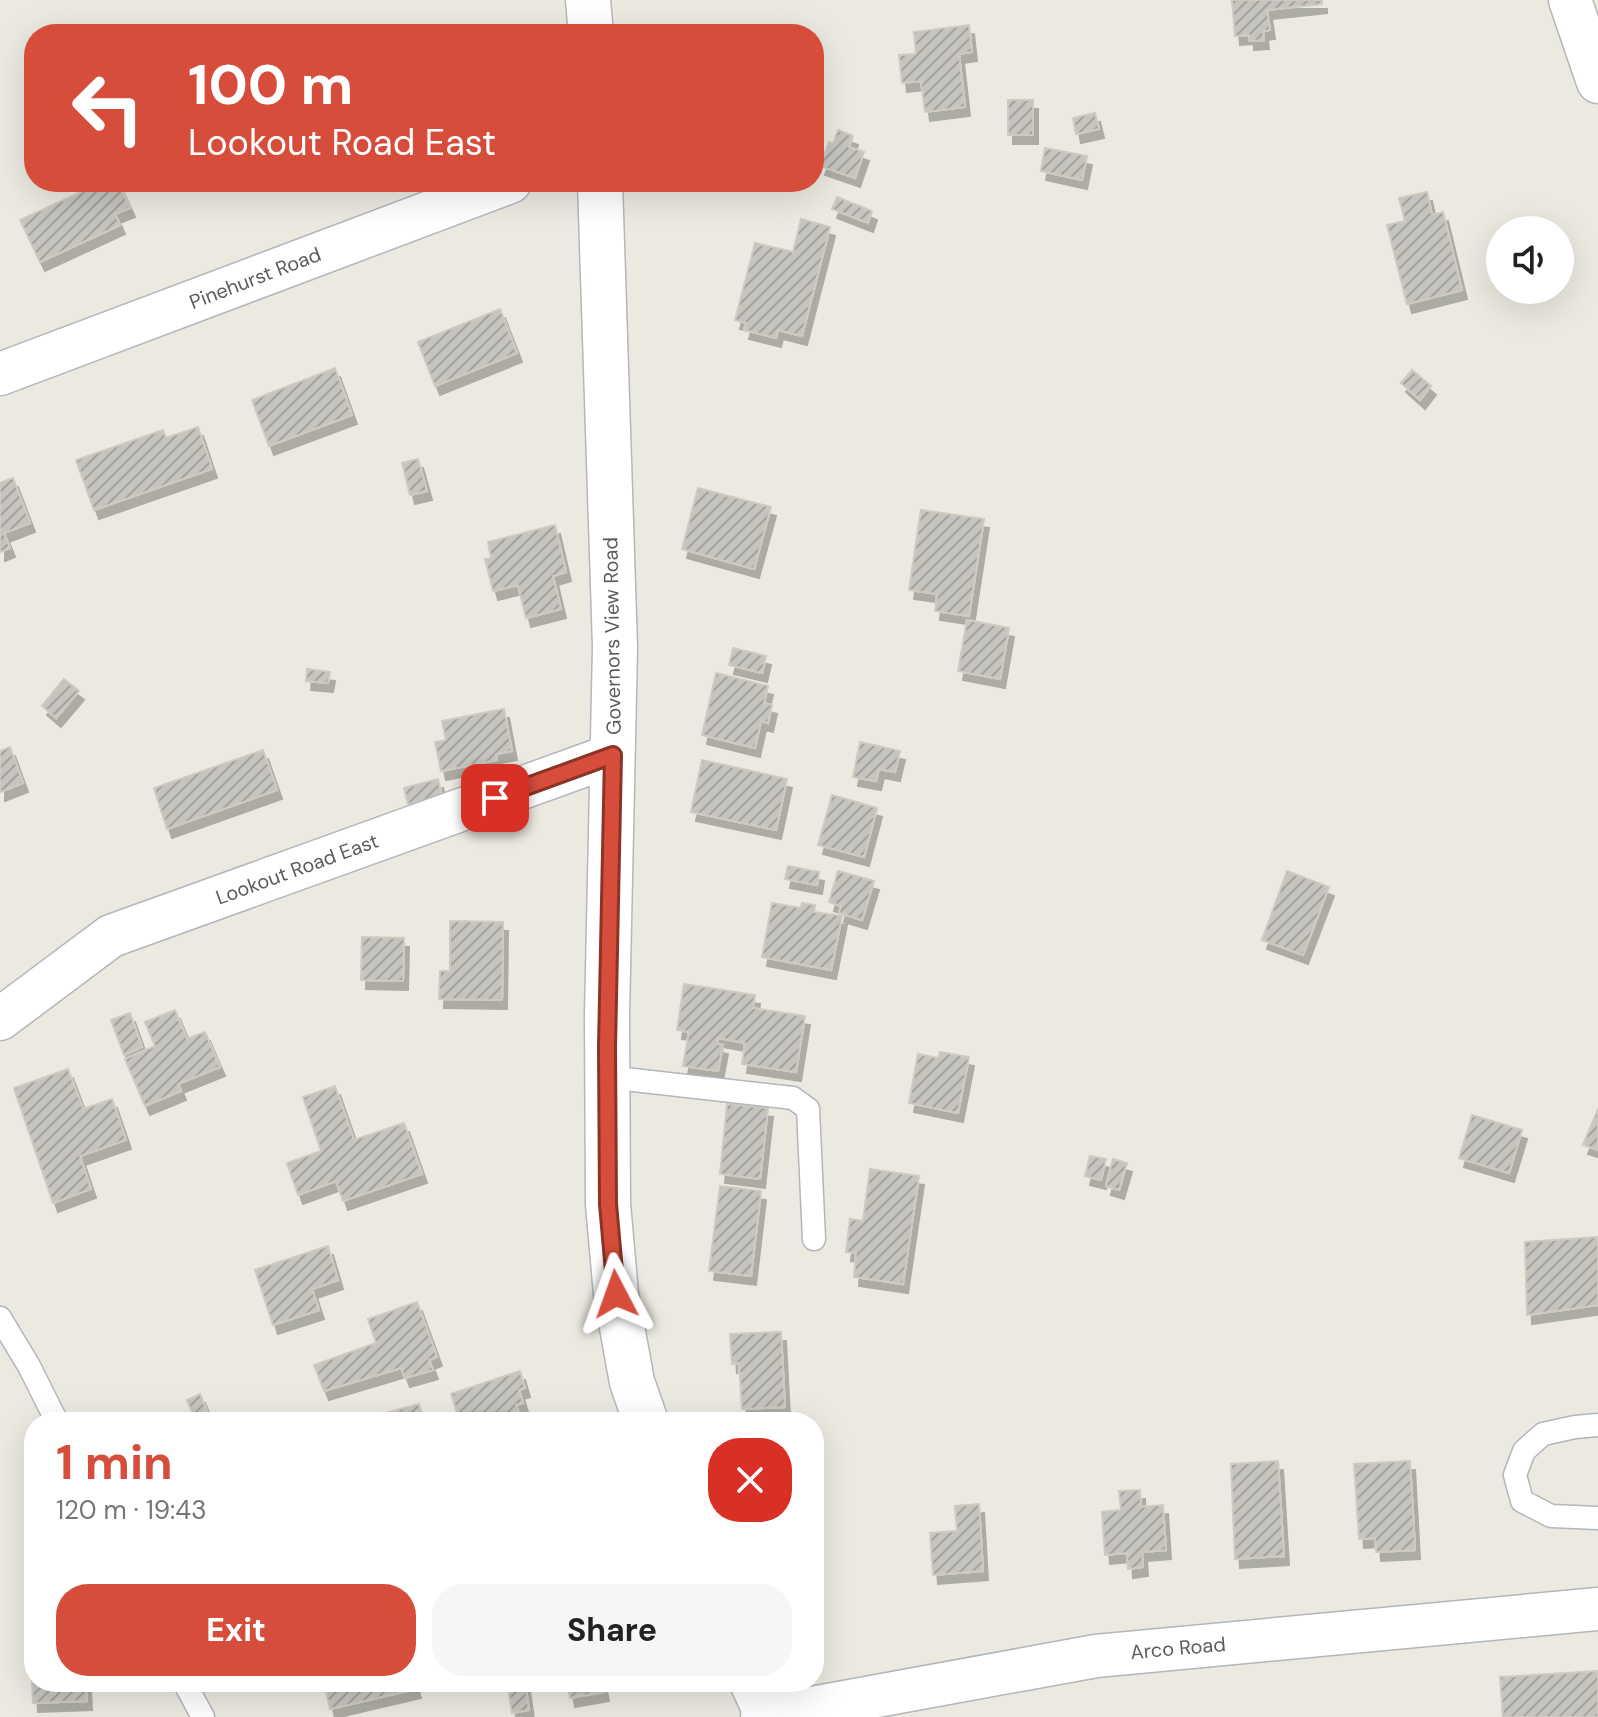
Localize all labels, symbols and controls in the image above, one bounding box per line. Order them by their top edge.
text: 100 m [188,48,353,121]
icon: left [56,56,160,160]
text: Lookout Road East [188,119,496,166]
map controls [1486,216,1574,304]
button: sound [1486,216,1574,304]
street label: Pinehurst Road [185,241,325,315]
street label: Governors View Road [597,537,627,735]
pin [461,764,529,832]
icon: arrive [473,776,517,820]
street label: Lookout Road East [212,827,382,910]
position arrow [574,1252,658,1336]
text: 1 min [56,1431,173,1494]
button: close [708,1438,792,1522]
text: 120 m · 19:43 [56,1493,207,1527]
button: Exit [56,1584,416,1676]
button: Share [432,1584,792,1676]
street label: Arco Road [1129,1631,1227,1665]

